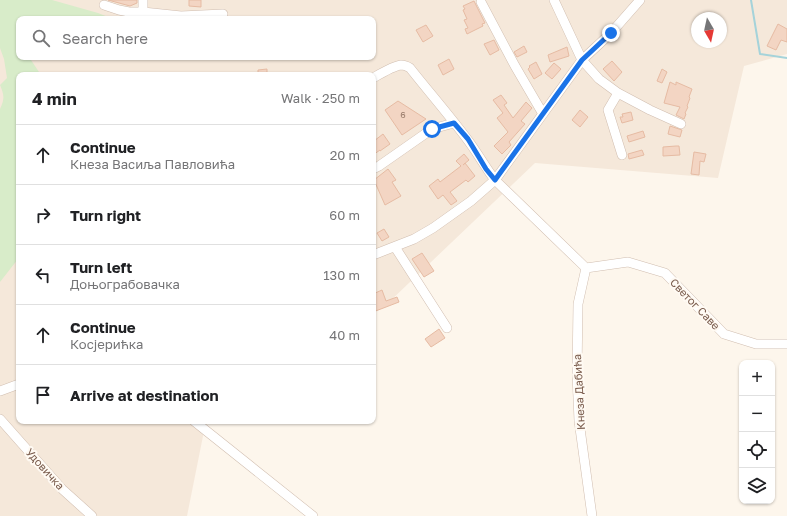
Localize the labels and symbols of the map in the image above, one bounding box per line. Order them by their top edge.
north arrow [691,12,727,48]
route end [602,24,620,42]
house number: 6 [400,109,406,120]
route start [423,120,441,138]
street label: Светог Саве [668,275,723,332]
street label: Кнеза Дабића [570,354,587,430]
street label: Удовичка [23,445,67,492]

